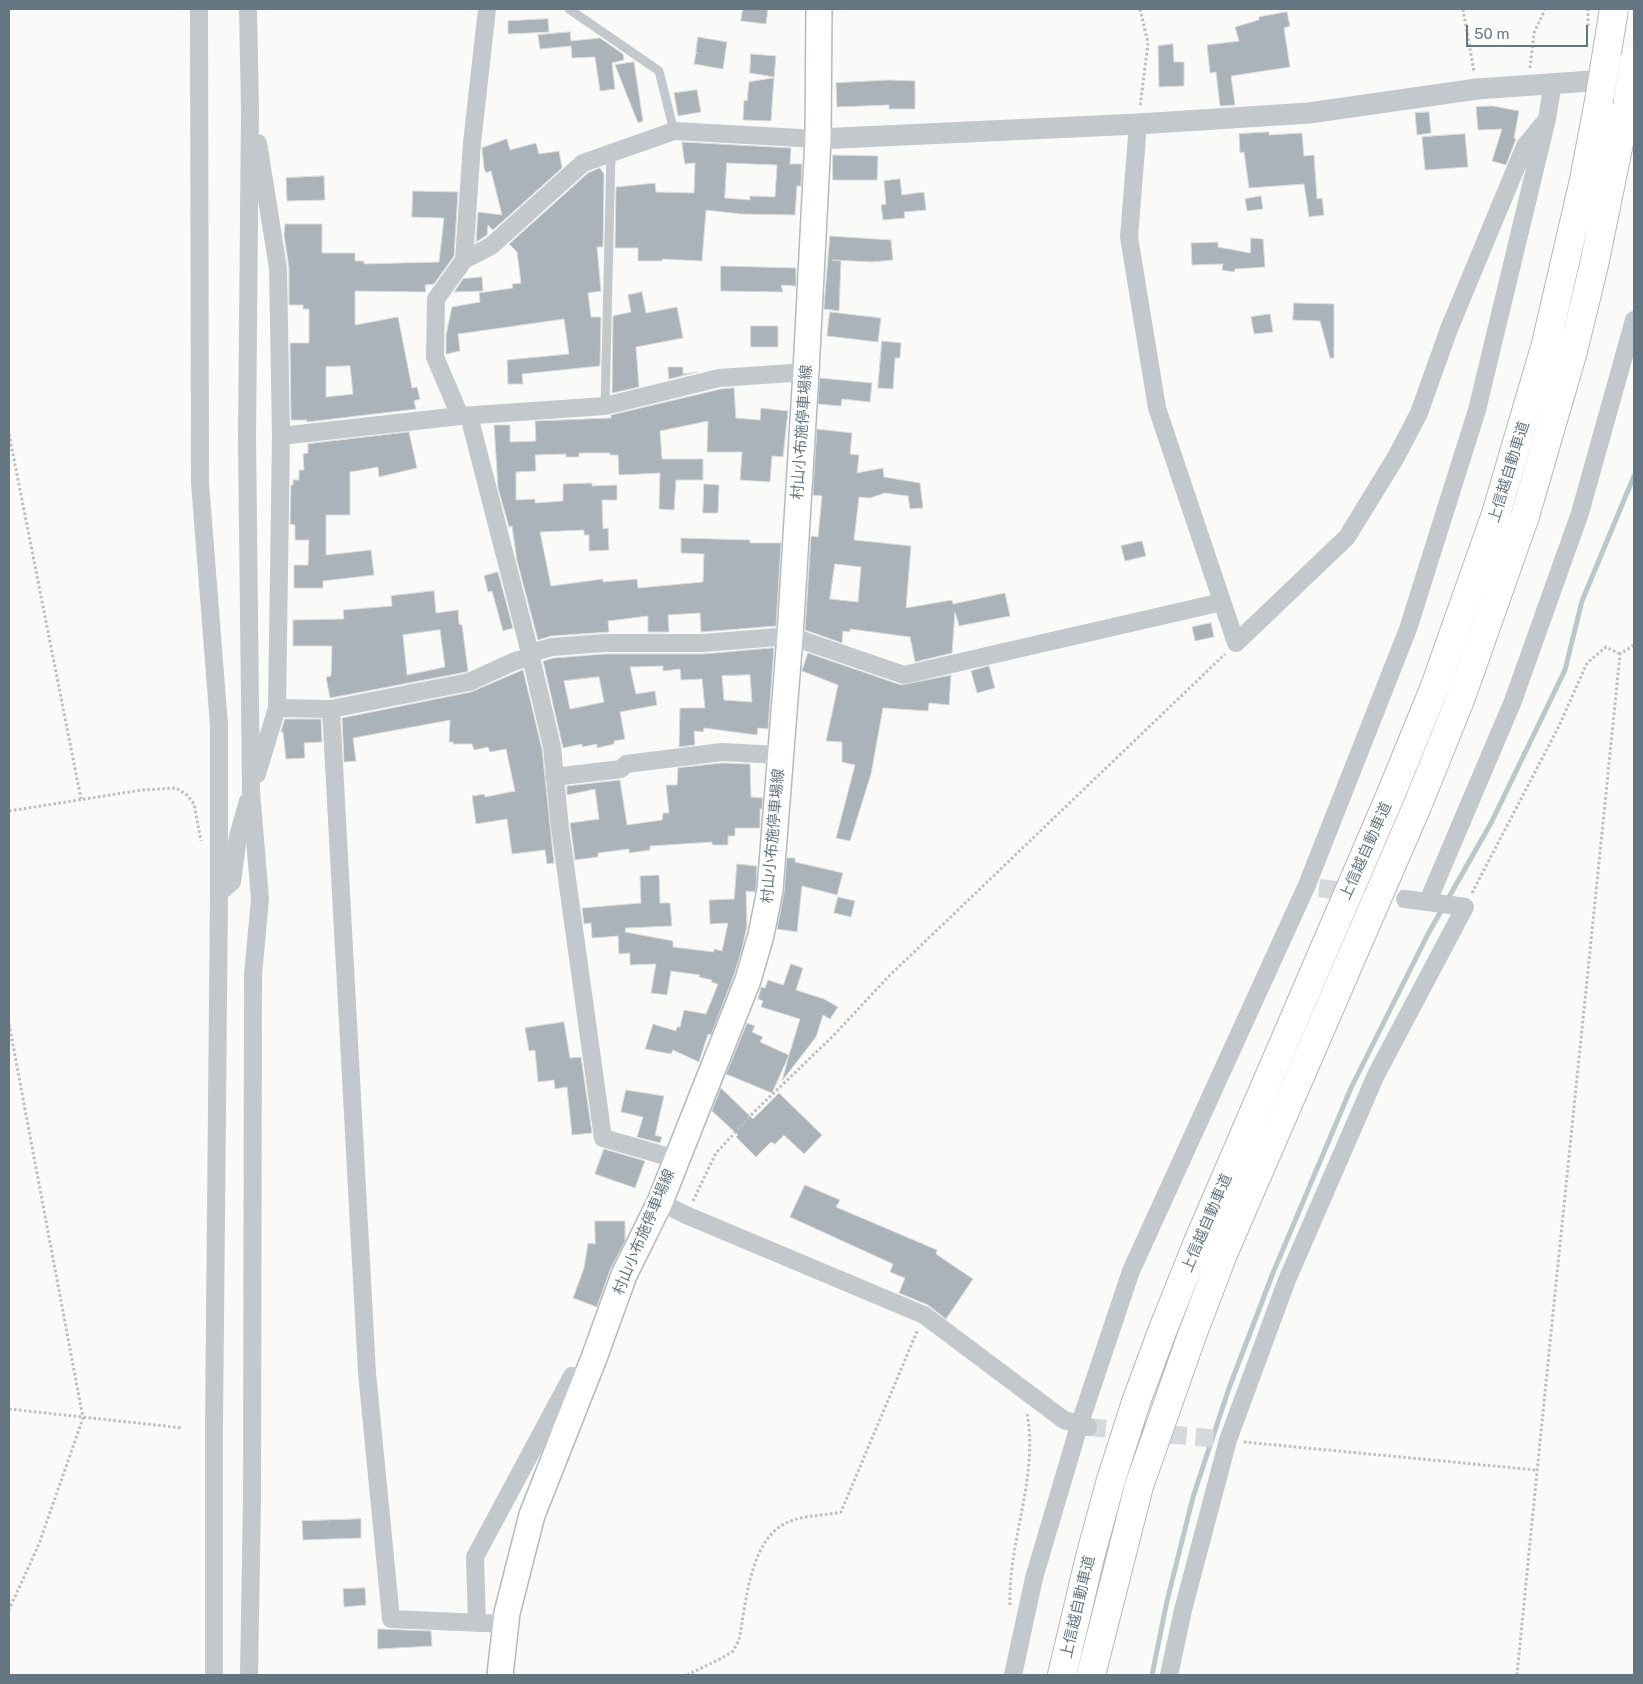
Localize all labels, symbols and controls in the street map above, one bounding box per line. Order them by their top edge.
scale bar [1468,15,1590,47]
text: 50 m [1474,25,1509,42]
street label: 村山小布施停車場線 [788,364,816,500]
street label: 上信越自動車道 [1485,419,1533,525]
street label: 村山小布施停車場線 [758,768,788,904]
street label: 上信越自動車道 [1336,799,1396,903]
street label: 村山小布施停車場線 [609,1166,679,1298]
street label: 上信越自動車道 [1178,1171,1236,1275]
street label: 上信越自動車道 [1057,1554,1099,1660]

